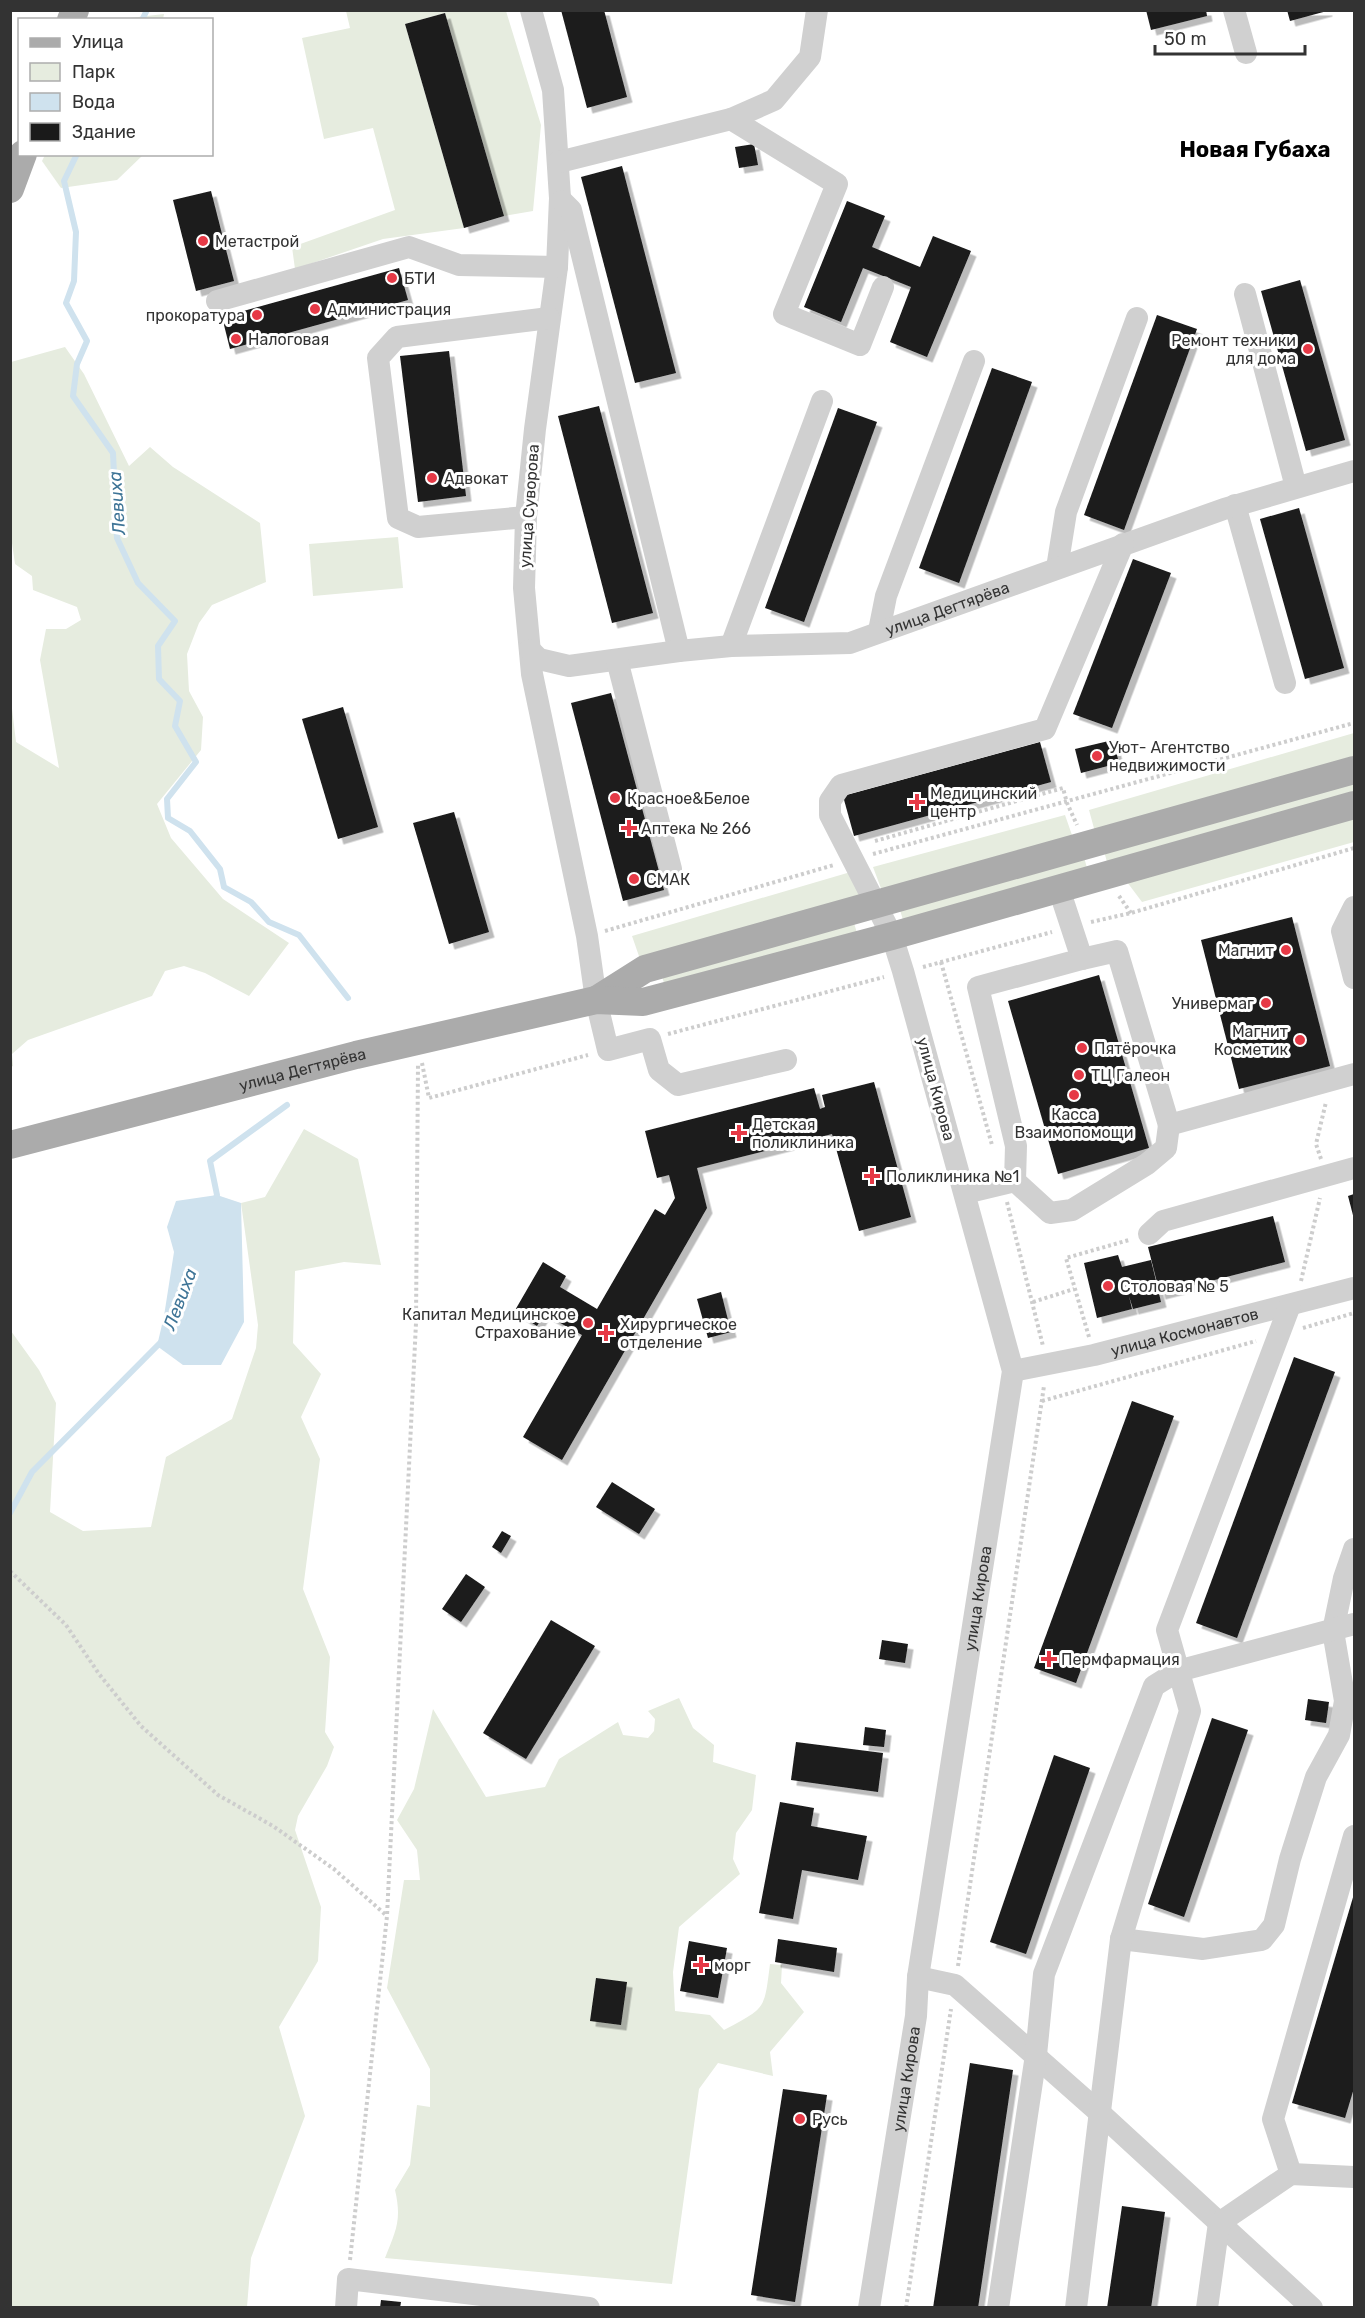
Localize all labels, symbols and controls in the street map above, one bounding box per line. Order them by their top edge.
legend [18,18,213,156]
scale bar [1155,18,1305,56]
text: 50 m [1164,28,1207,50]
text: Улица [72,31,124,53]
text: Парк [72,61,116,83]
text: Вода [72,91,115,113]
text: Здание [72,121,136,143]
district label: Новая Губаха [1179,136,1331,163]
place label: Метастрой [215,232,299,251]
marker: Метастрой [196,234,210,248]
place label: БТИ [404,269,435,288]
marker: БТИ [385,271,399,285]
place label: Администрация [327,300,451,319]
marker: Администрация [308,302,322,316]
place label: прокоратура [146,306,245,325]
marker: прокоратура [250,308,264,322]
place label: Налоговая [248,330,329,349]
place label: Ремонт техники для дома [1171,331,1296,368]
marker: Налоговая [229,332,243,346]
marker: Ремонт техники для дома [1301,342,1315,356]
street label: улица Суворова [515,443,543,569]
place label: Адвокат [444,469,508,488]
water label: Левиха [104,470,130,537]
marker: Адвокат [425,471,439,485]
street label: улица Дегтярёва [883,577,1012,639]
place label: Уют- Агентство недвижимости [1109,738,1230,775]
marker: Уют- Агентство недвижимости [1090,749,1104,763]
place label: Медицинский центр [930,784,1037,821]
place label: Красное&Белое [627,789,750,808]
marker: Красное&Белое [608,791,622,805]
marker: Медицинский центр [908,793,926,811]
place label: Аптека № 266 [641,819,751,838]
marker: Аптека № 266 [622,821,636,835]
place label: СМАК [646,870,690,889]
marker: СМАК [627,872,641,886]
place label: Магнит [1218,941,1274,960]
marker: Магнит [1279,943,1293,957]
place label: Универмаг [1172,994,1254,1013]
marker: Универмаг [1259,996,1273,1010]
place label: Магнит Косметик [1214,1022,1288,1059]
marker: Магнит Косметик [1293,1033,1307,1047]
street label: улица Кирова [913,1035,959,1143]
place label: Пятёрочка [1094,1039,1176,1058]
marker: Пятёрочка [1075,1041,1089,1055]
street label: улица Дегтярёва [237,1044,368,1095]
place label: ТЦ Галеон [1091,1066,1170,1085]
marker: ТЦ Галеон [1072,1068,1086,1082]
marker: Касса Взаимопомощи [1067,1088,1081,1102]
place label: Касса Взаимопомощи [1014,1105,1134,1142]
place label: Детская поликлиника [752,1115,854,1152]
marker: Детская поликлиника [730,1124,748,1142]
marker: Поликлиника №1 [863,1167,881,1185]
place label: Поликлиника №1 [886,1167,1019,1186]
water label: Левиха [158,1265,202,1334]
place label: Столовая № 5 [1120,1277,1229,1296]
marker: Столовая № 5 [1101,1279,1115,1293]
street label: улица Космонавтов [1109,1304,1260,1360]
place label: Капитал Медицинское Страхование [402,1305,576,1342]
place label: Хирургическое отделение [620,1315,737,1352]
marker: Капитал Медицинское Страхование [581,1316,595,1330]
marker: Хирургическое отделение [597,1324,615,1342]
street label: улица Кирова [960,1544,995,1653]
place label: Пермфармация [1061,1650,1180,1669]
marker: Пермфармация [1042,1652,1056,1666]
marker: морг [692,1956,710,1974]
place label: морг [714,1956,751,1975]
street label: улица Кирова [888,2025,924,2133]
place label: Русь [812,2110,848,2129]
marker: Русь [793,2112,807,2126]

